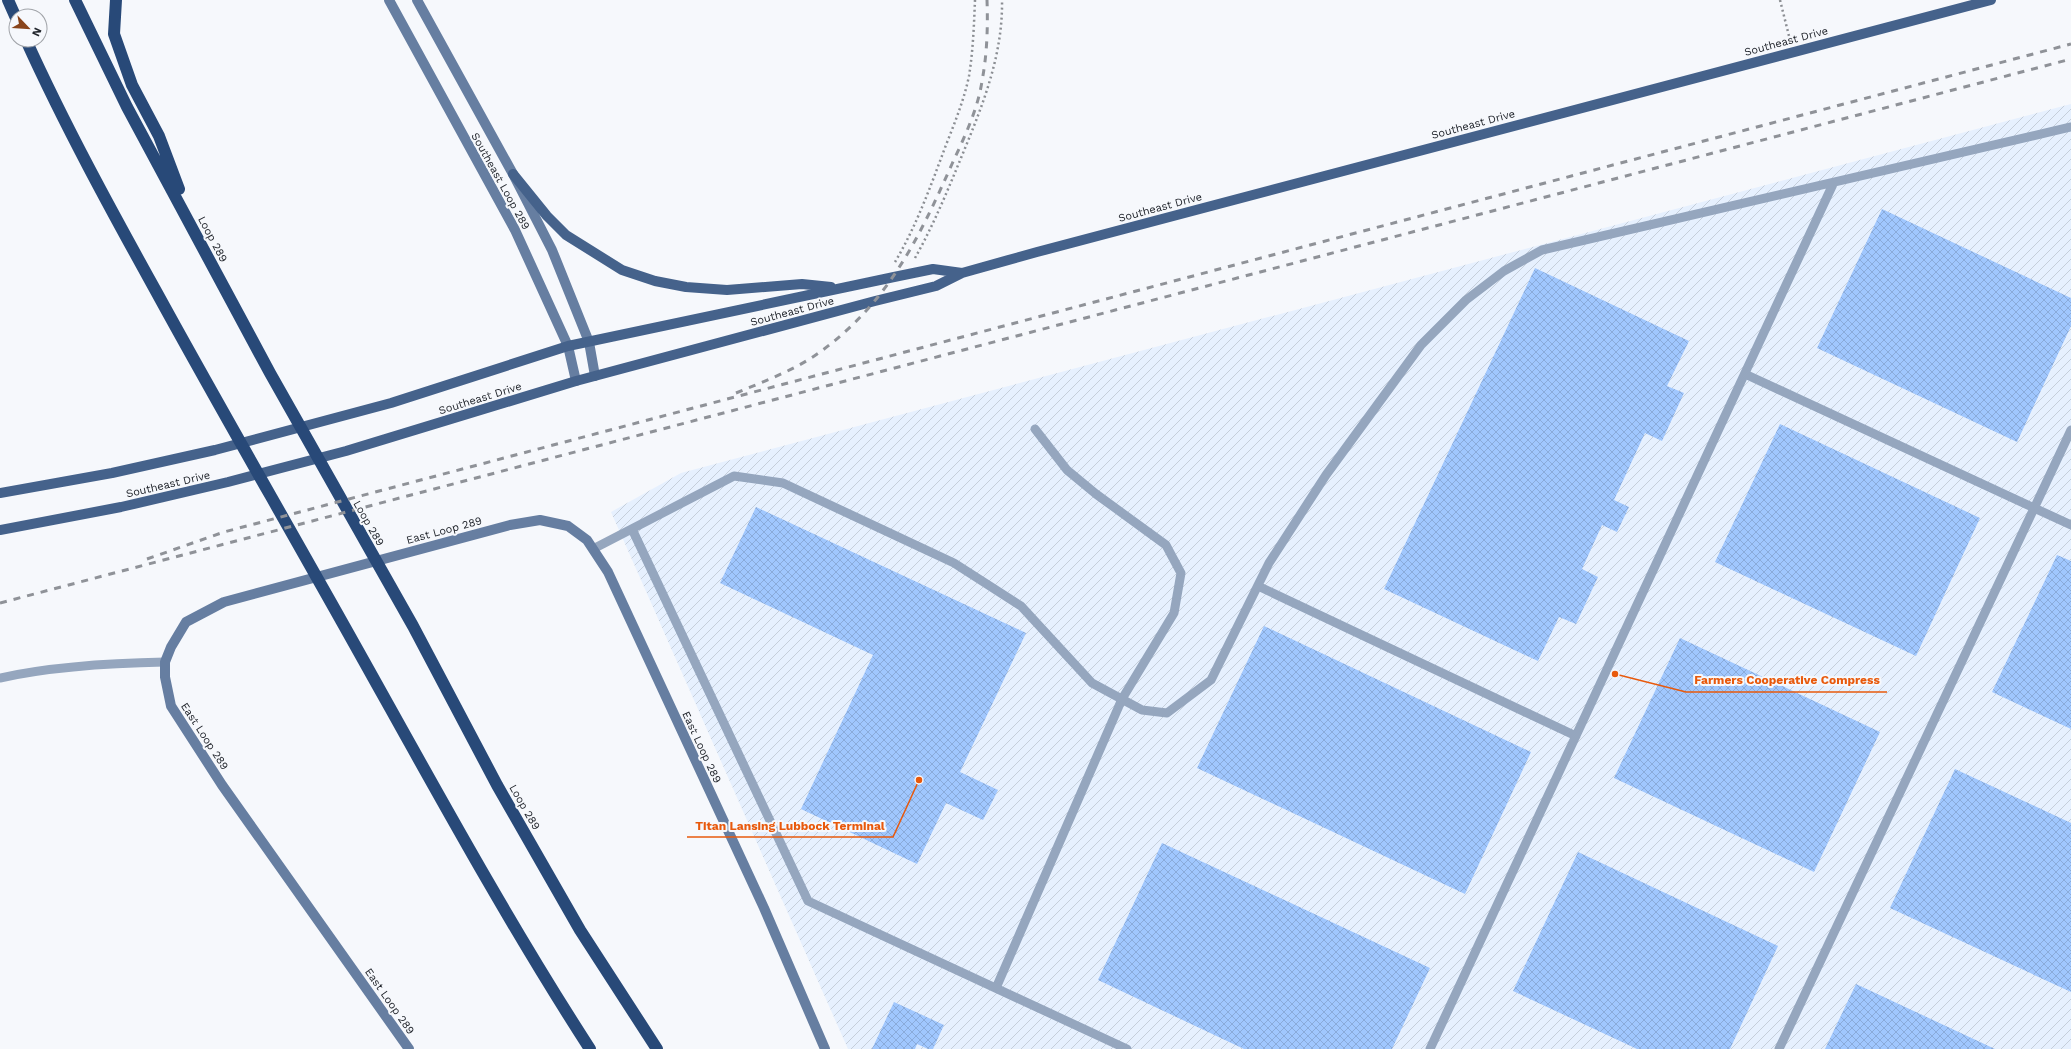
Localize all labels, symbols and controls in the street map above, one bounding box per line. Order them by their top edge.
north arrow [8,8,48,48]
street label: Southeast Drive [1743,24,1829,59]
text: N [29,26,44,38]
street label: Southeast Drive [1430,107,1516,142]
street label: Southeast Loop 289 [468,130,533,232]
street label: Southeast Drive [1117,190,1203,225]
street label: Loop 289 [195,214,230,265]
street label: Southeast Drive [749,294,835,329]
street label: Southeast Drive [437,380,523,417]
street label: Southeast Drive [125,468,211,500]
street label: Loop 289 [350,498,387,548]
street label: East Loop 289 [405,514,484,547]
callout: Farmers Cooperative Compress [1686,668,1887,692]
text: Farmers Cooperative Compress [1694,673,1880,687]
street label: East Loop 289 [178,700,231,773]
street label: East Loop 289 [679,709,724,785]
street label: Loop 289 [506,782,543,832]
callout: Titan Lansing Lubbock Terminal [687,813,893,837]
text: Titan Lansing Lubbock Terminal [695,819,885,833]
street label: East Loop 289 [362,966,417,1037]

